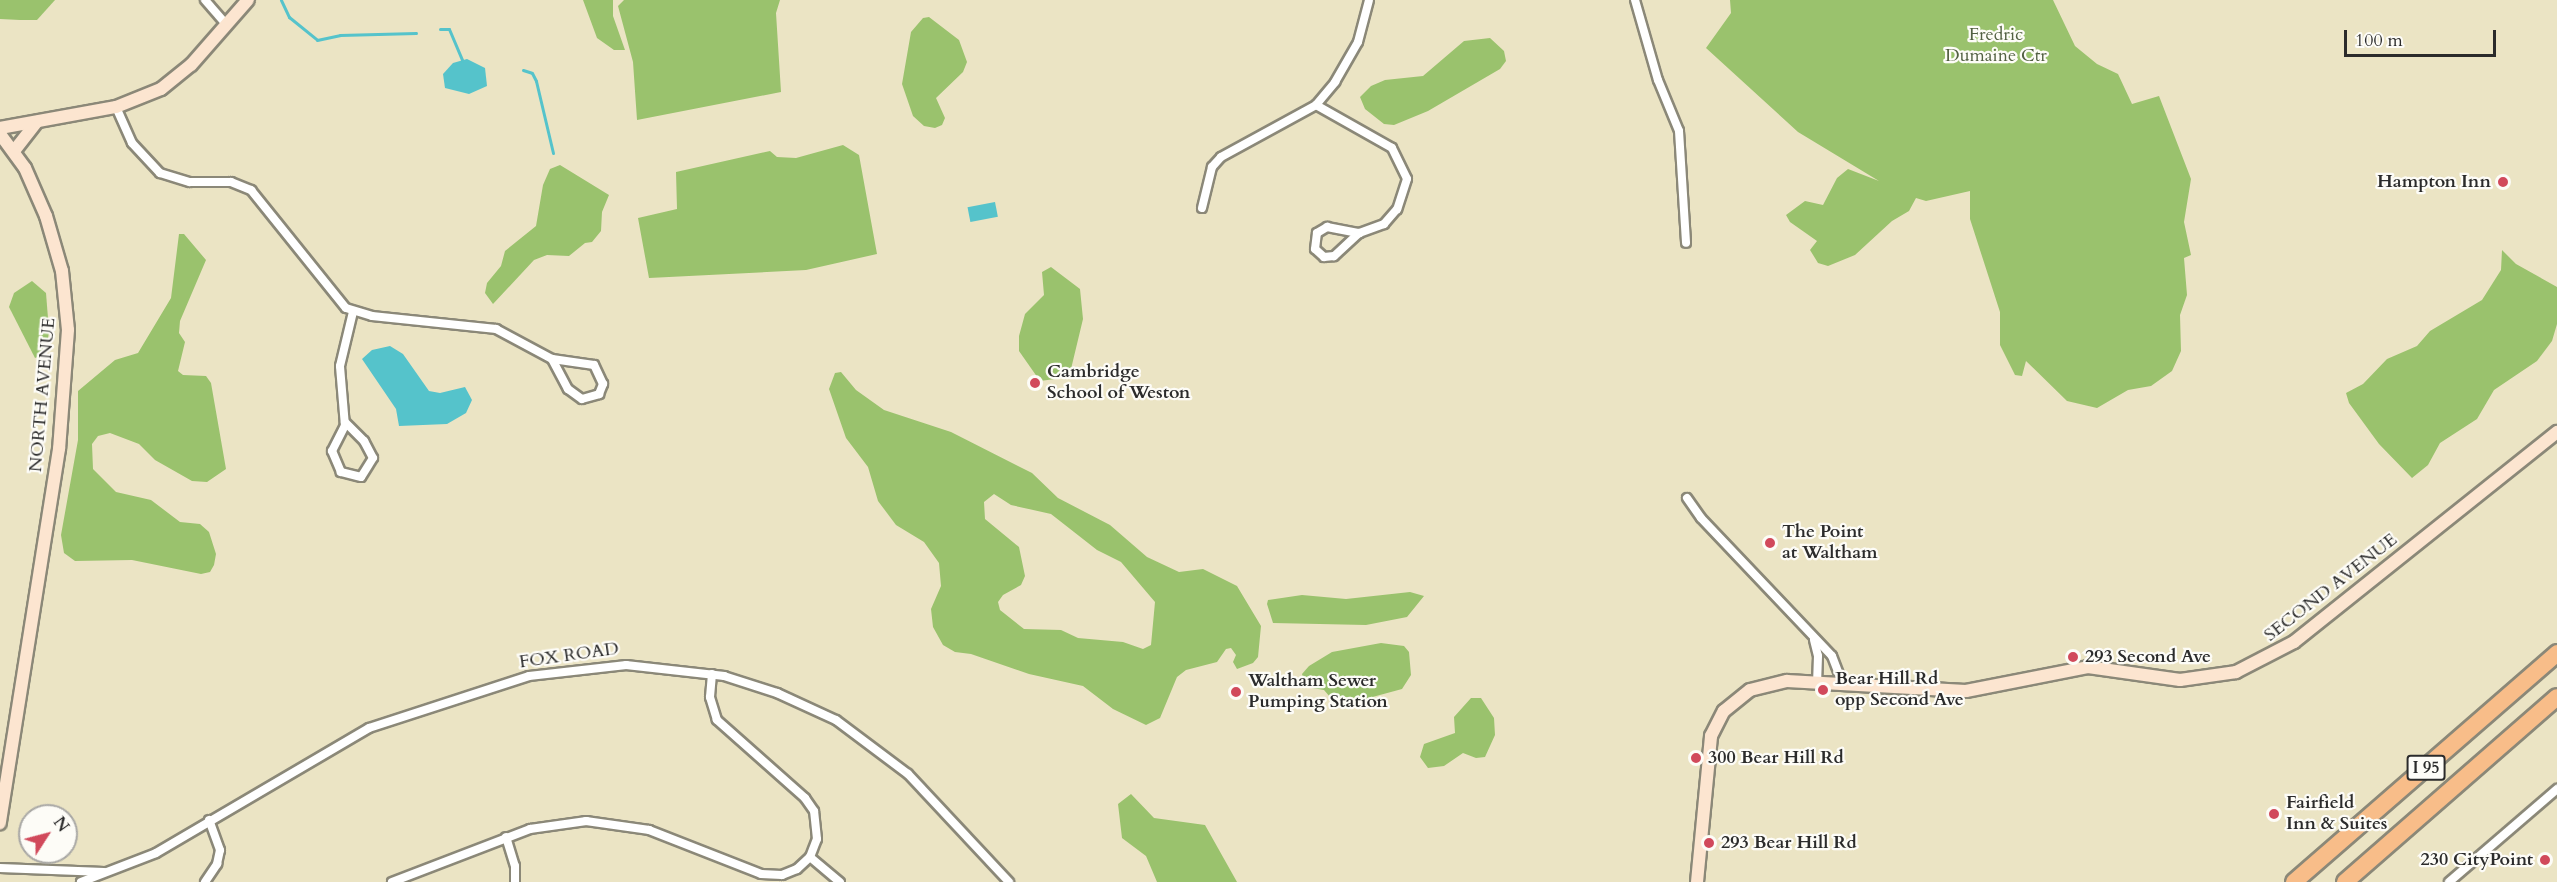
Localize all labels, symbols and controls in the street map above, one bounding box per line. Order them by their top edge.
scale bar [2347,18,2498,56]
park label: Fredric Dumaine Ctr [1945,25,2047,68]
text: 100 m [2355,28,2403,53]
place label: Hampton Inn [2377,171,2491,193]
marker: Hampton Inn [2496,175,2510,189]
street label: NORTH AVENUE [25,317,61,473]
place label: Cambridge School of Weston [1047,362,1190,404]
marker: Cambridge School of Weston [1028,376,1042,390]
place label: The Point at Waltham [1782,522,1878,564]
street label: SECOND AVENUE [2260,529,2402,647]
marker: The Point at Waltham [1763,536,1777,550]
street label: FOX ROAD [518,638,620,674]
place label: 293 Second Ave [2085,646,2211,668]
marker: 293 Second Ave [2066,650,2080,664]
place label: Bear Hill Rd opp Second Ave [1835,669,1964,712]
place label: Waltham Sewer Pumping Station [1248,671,1388,714]
marker: Bear Hill Rd opp Second Ave [1816,683,1830,697]
marker: Waltham Sewer Pumping Station [1229,685,1243,699]
place label: 300 Bear Hill Rd [1708,747,1844,769]
marker: 300 Bear Hill Rd [1689,751,1703,765]
road number: I 95 [2406,755,2446,781]
place label: Fairfield Inn & Suites [2286,793,2387,836]
north arrow [18,804,78,864]
marker: Fairfield Inn & Suites [2267,807,2281,821]
text: N [48,813,74,837]
place label: 293 Bear Hill Rd [1721,832,1857,854]
marker: 293 Bear Hill Rd [1702,836,1716,850]
place label: 230 CityPoint [2421,849,2533,871]
marker: 230 CityPoint [2538,853,2552,867]

